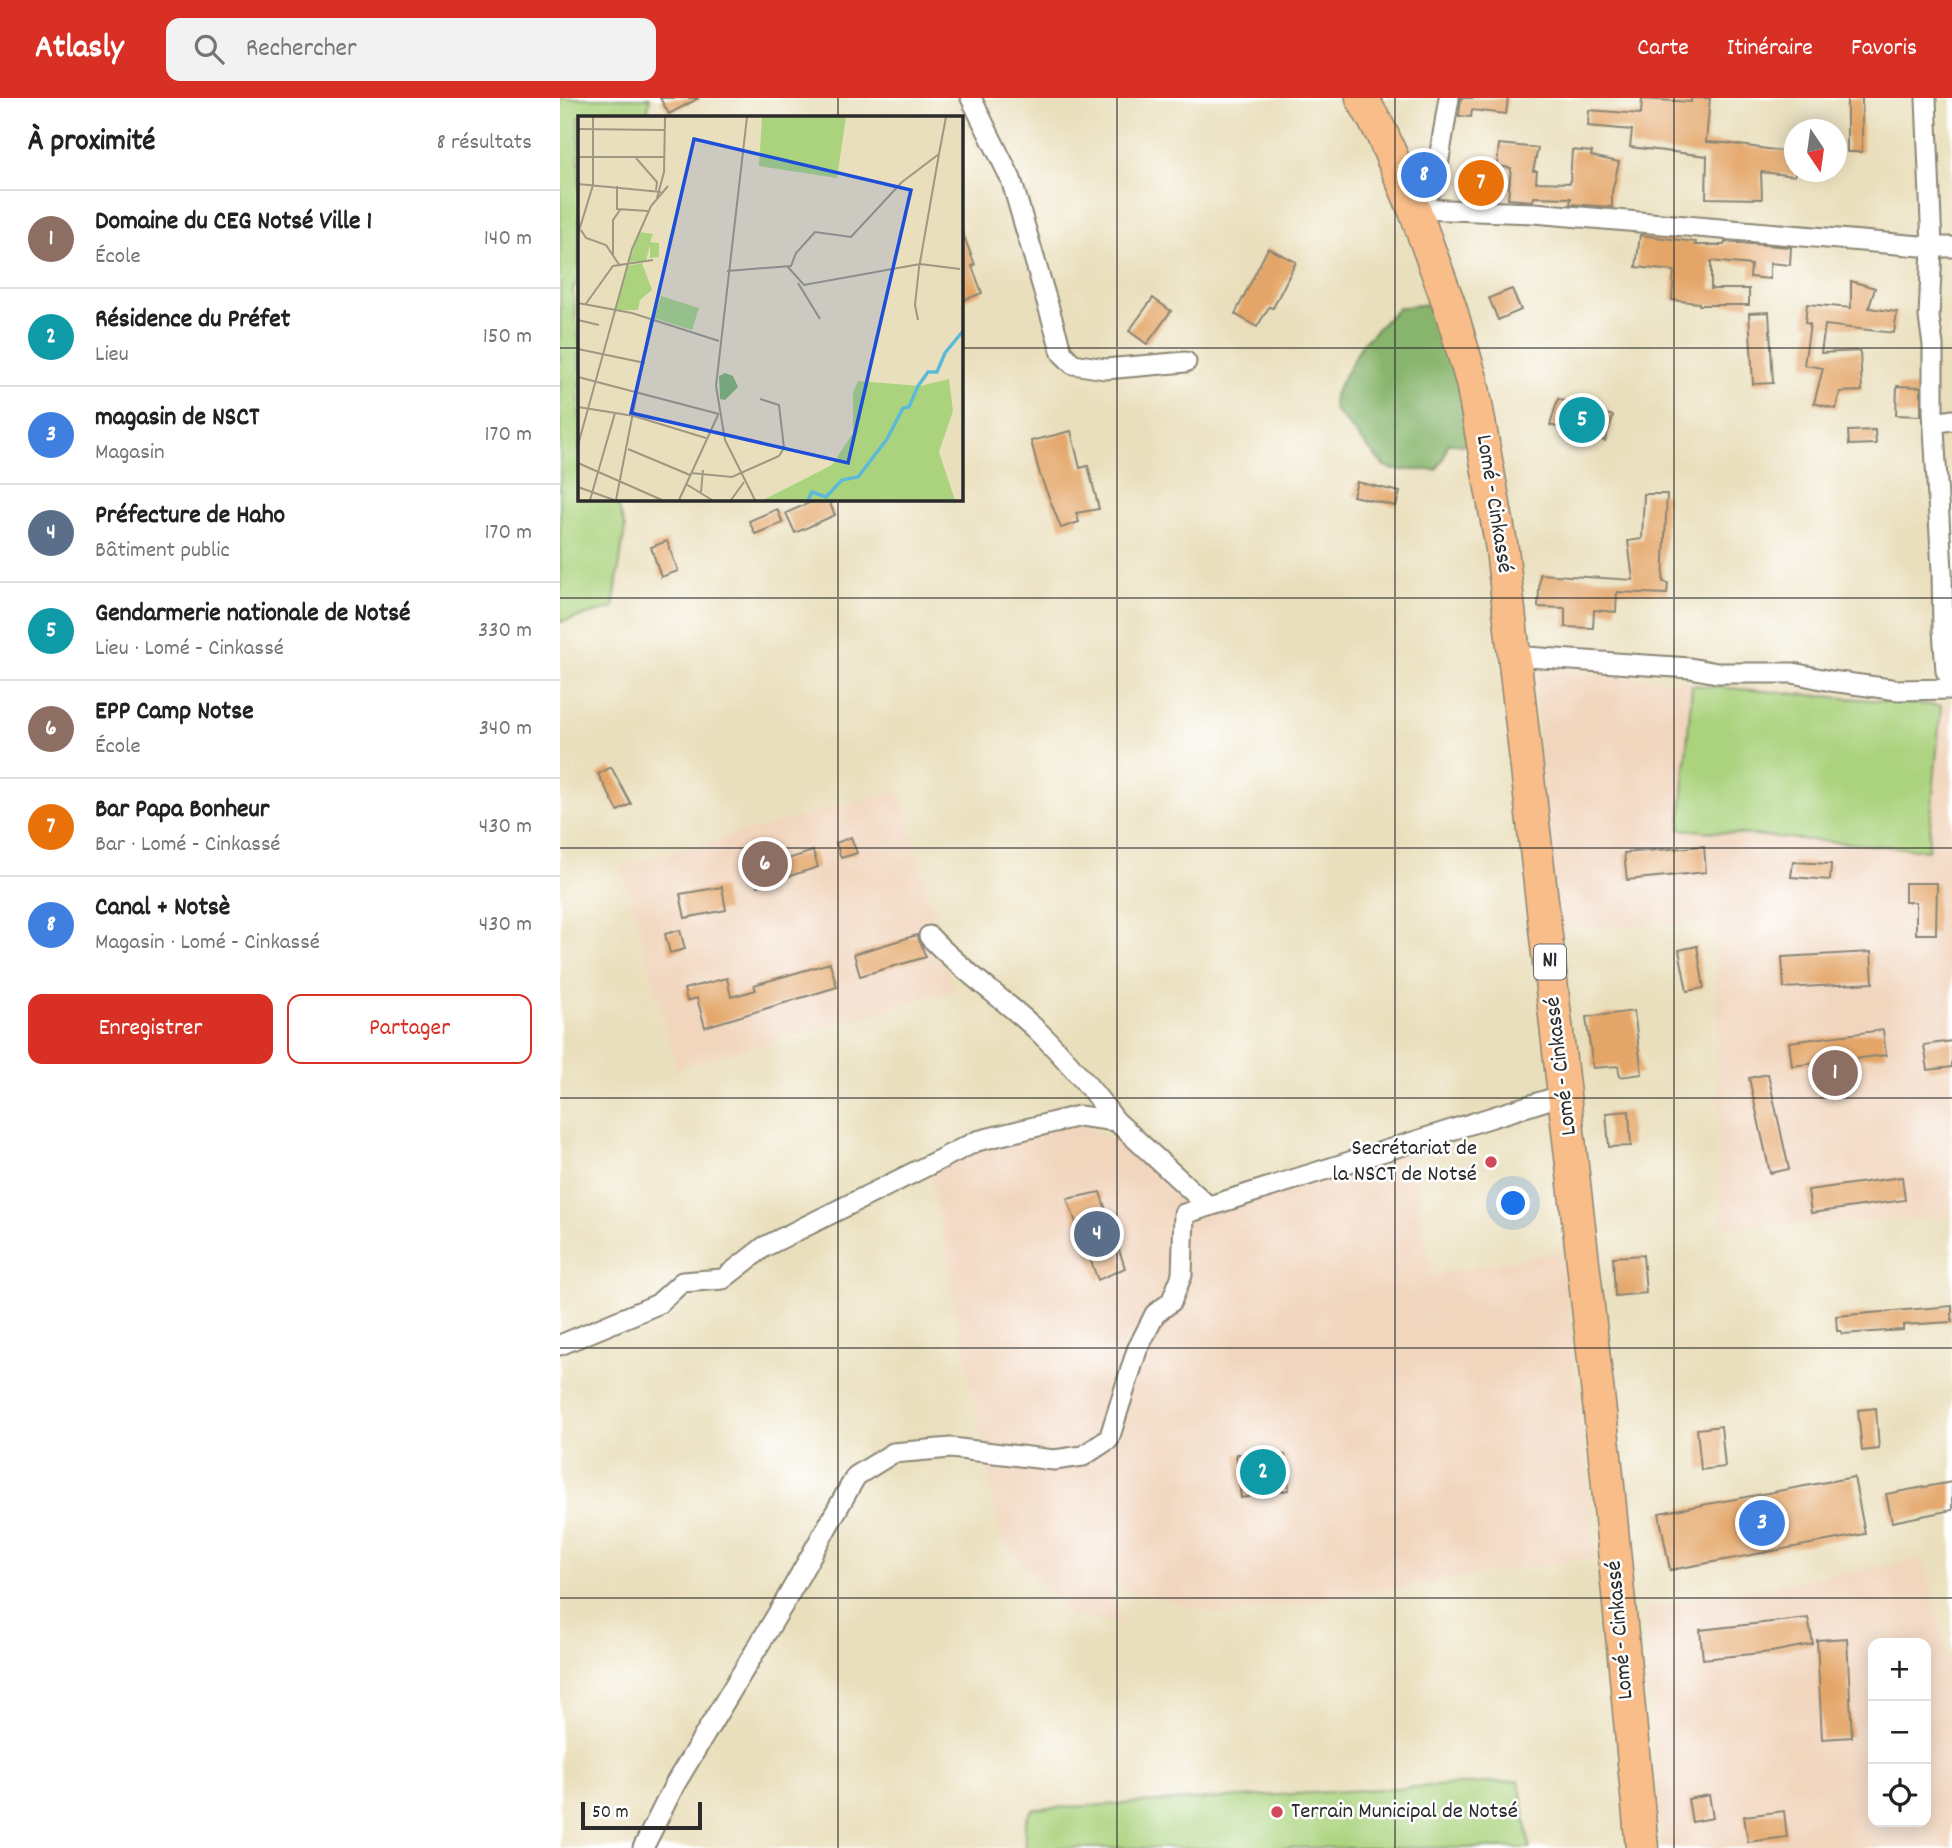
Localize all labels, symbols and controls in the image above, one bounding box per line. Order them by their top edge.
search box [166,18,656,81]
text: Atlasly [35,26,124,73]
icon: search [190,30,228,68]
text: Rechercher [246,31,357,68]
text: Carte [1637,32,1689,66]
text: Itinéraire [1727,32,1813,66]
text: Favoris [1851,32,1917,66]
inset map [578,116,962,500]
north arrow [1784,119,1847,182]
text: À proximité [28,122,155,165]
text: 8 résultats [437,127,532,160]
pin: 8 [1401,149,1447,201]
pin: 7 [1458,157,1504,209]
text: Domaine du CEG Notsé Ville 1 [95,204,372,241]
text: 1 [48,223,54,256]
text: 140 m [484,223,532,256]
text: École [95,241,141,274]
text: Résidence du Préfet [95,302,290,339]
text: 2 [46,321,56,354]
text: 150 m [483,321,532,354]
text: Lieu [95,339,129,372]
pin: 5 [1559,394,1605,446]
text: magasin de NSCT [95,400,259,437]
text: 3 [46,419,56,452]
text: 170 m [485,419,532,452]
street label: Lomé - Cinkassé [1466,433,1520,576]
text: Magasin [95,437,165,470]
text: Préfecture de Haho [95,498,285,535]
text: 4 [46,517,56,550]
text: 170 m [485,517,532,550]
text: Bâtiment public [95,535,230,568]
text: Gendarmerie nationale de Notsé [95,596,410,633]
text: 5 [46,615,56,648]
text: 330 m [478,615,532,648]
text: Lieu · Lomé - Cinkassé [95,633,284,666]
text: EPP Camp Notse [95,694,254,731]
text: 6 [45,713,57,746]
text: 340 m [479,713,532,746]
text: École [95,731,141,764]
text: Bar Papa Bonheur [95,792,269,829]
text: 7 [47,811,55,844]
text: 430 m [479,811,532,844]
text: Bar · Lomé - Cinkassé [95,829,280,862]
pin: 6 [742,838,788,890]
text: Canal + Notsè [95,890,230,927]
text: 8 [46,909,56,942]
text: 430 m [479,909,532,942]
text: Magasin · Lomé - Cinkassé [95,927,320,960]
road number: N1 [1534,944,1566,980]
button: Enregistrer [28,994,273,1064]
button: Partager [287,994,532,1064]
street label: Lomé - Cinkassé [1537,995,1587,1137]
pin: 1 [1812,1047,1858,1099]
place label: Secrétariat de la NSCT de Notsé [1332,1133,1477,1192]
marker: Secrétariat de la NSCT de Notsé [1483,1154,1499,1170]
your location [1496,1186,1530,1220]
pin: 4 [1074,1208,1120,1260]
pin: 2 [1240,1446,1286,1498]
pin: 3 [1739,1497,1785,1549]
street label: Lomé - Cinkassé [1598,1559,1644,1701]
map controls [1868,1638,1931,1827]
button: + [1868,1638,1931,1701]
button: − [1868,1701,1931,1764]
button: locate [1868,1764,1931,1827]
place label: Terrain Municipal de Notsé [1291,1796,1518,1829]
scale bar [581,1799,702,1831]
text: 50 m [592,1800,629,1827]
marker: Terrain Municipal de Notsé [1269,1804,1285,1820]

